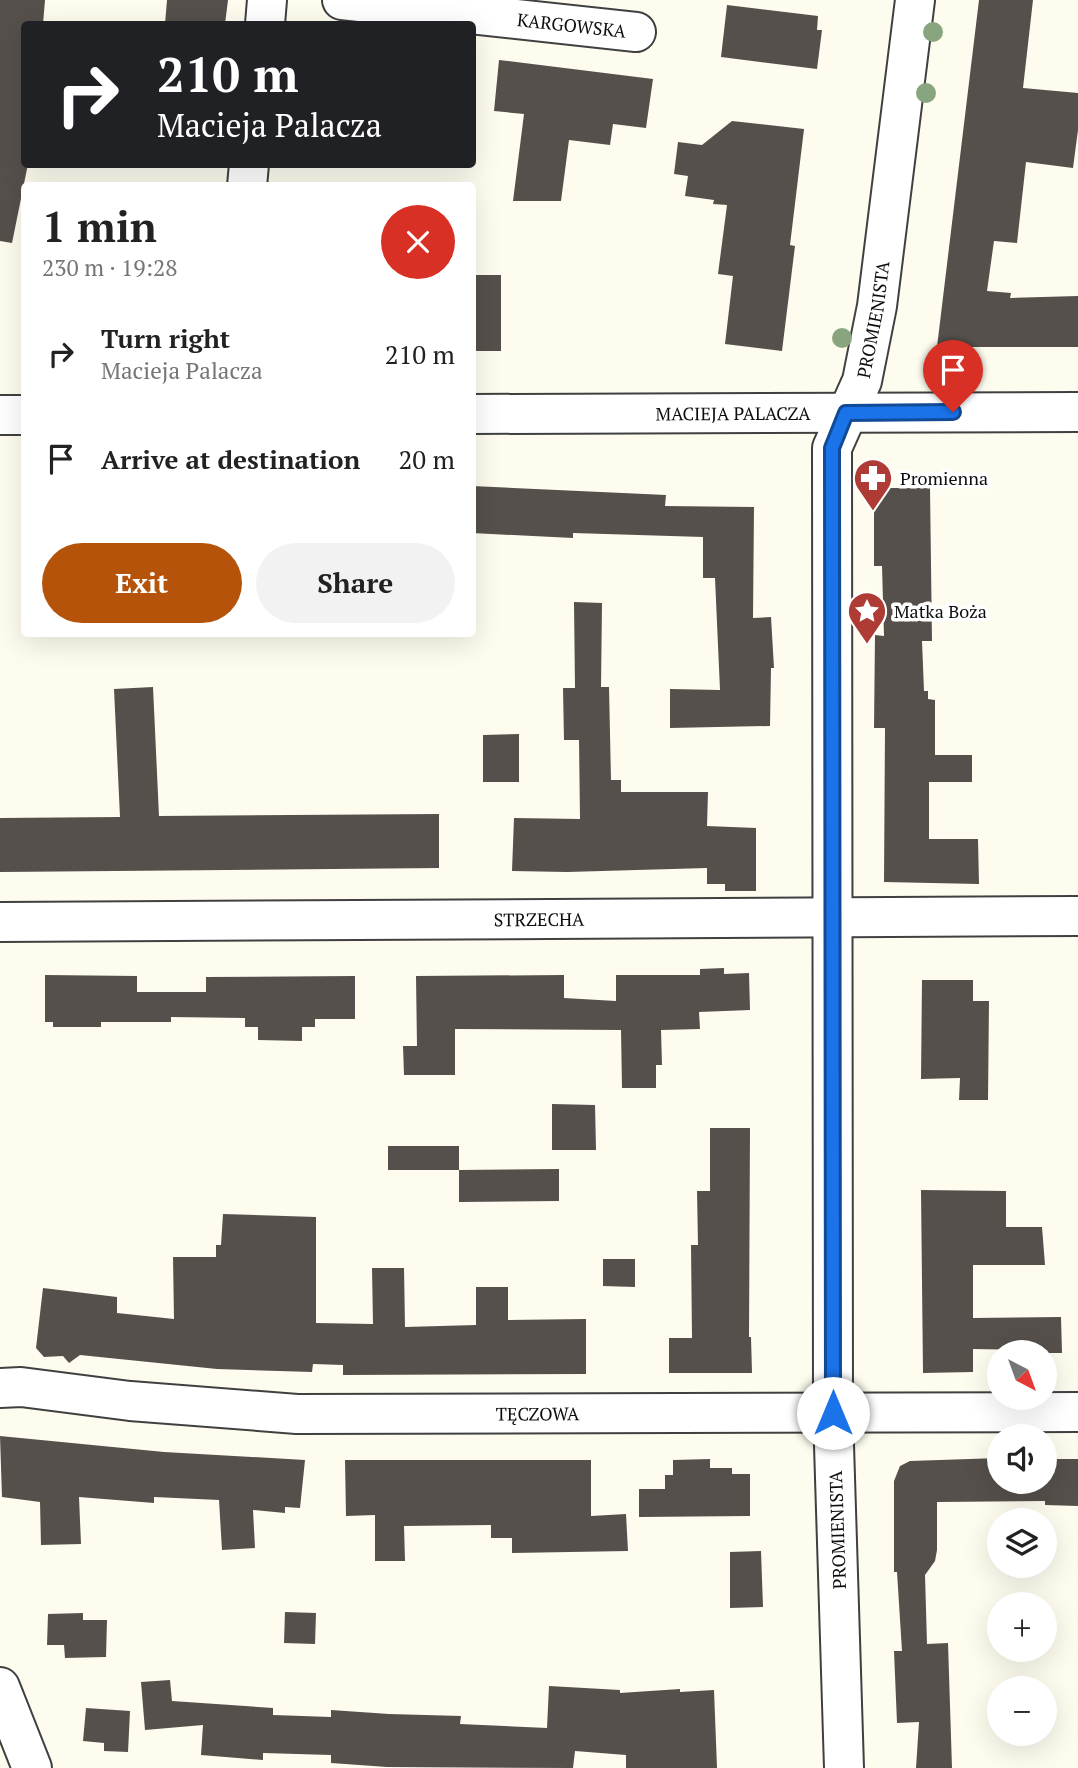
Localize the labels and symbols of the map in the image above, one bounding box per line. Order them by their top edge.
street label: KARGOWSKA [516,7,628,43]
street label: PROMIENISTA [851,259,895,380]
pin [923,340,983,412]
street label: MACIEJA PALACZA [656,401,811,425]
pharmacy icon: Promienna [852,457,894,512]
place label: Promienna [900,466,988,490]
place icon: Matka Boża [846,590,888,645]
place label: Matka Boża [894,599,987,623]
street label: STRZECHA [494,907,585,931]
north arrow [987,1340,1057,1410]
position arrow [796,1376,870,1450]
street label: TĘCZOWA [496,1401,580,1425]
street label: PROMIENISTA [823,1470,851,1590]

